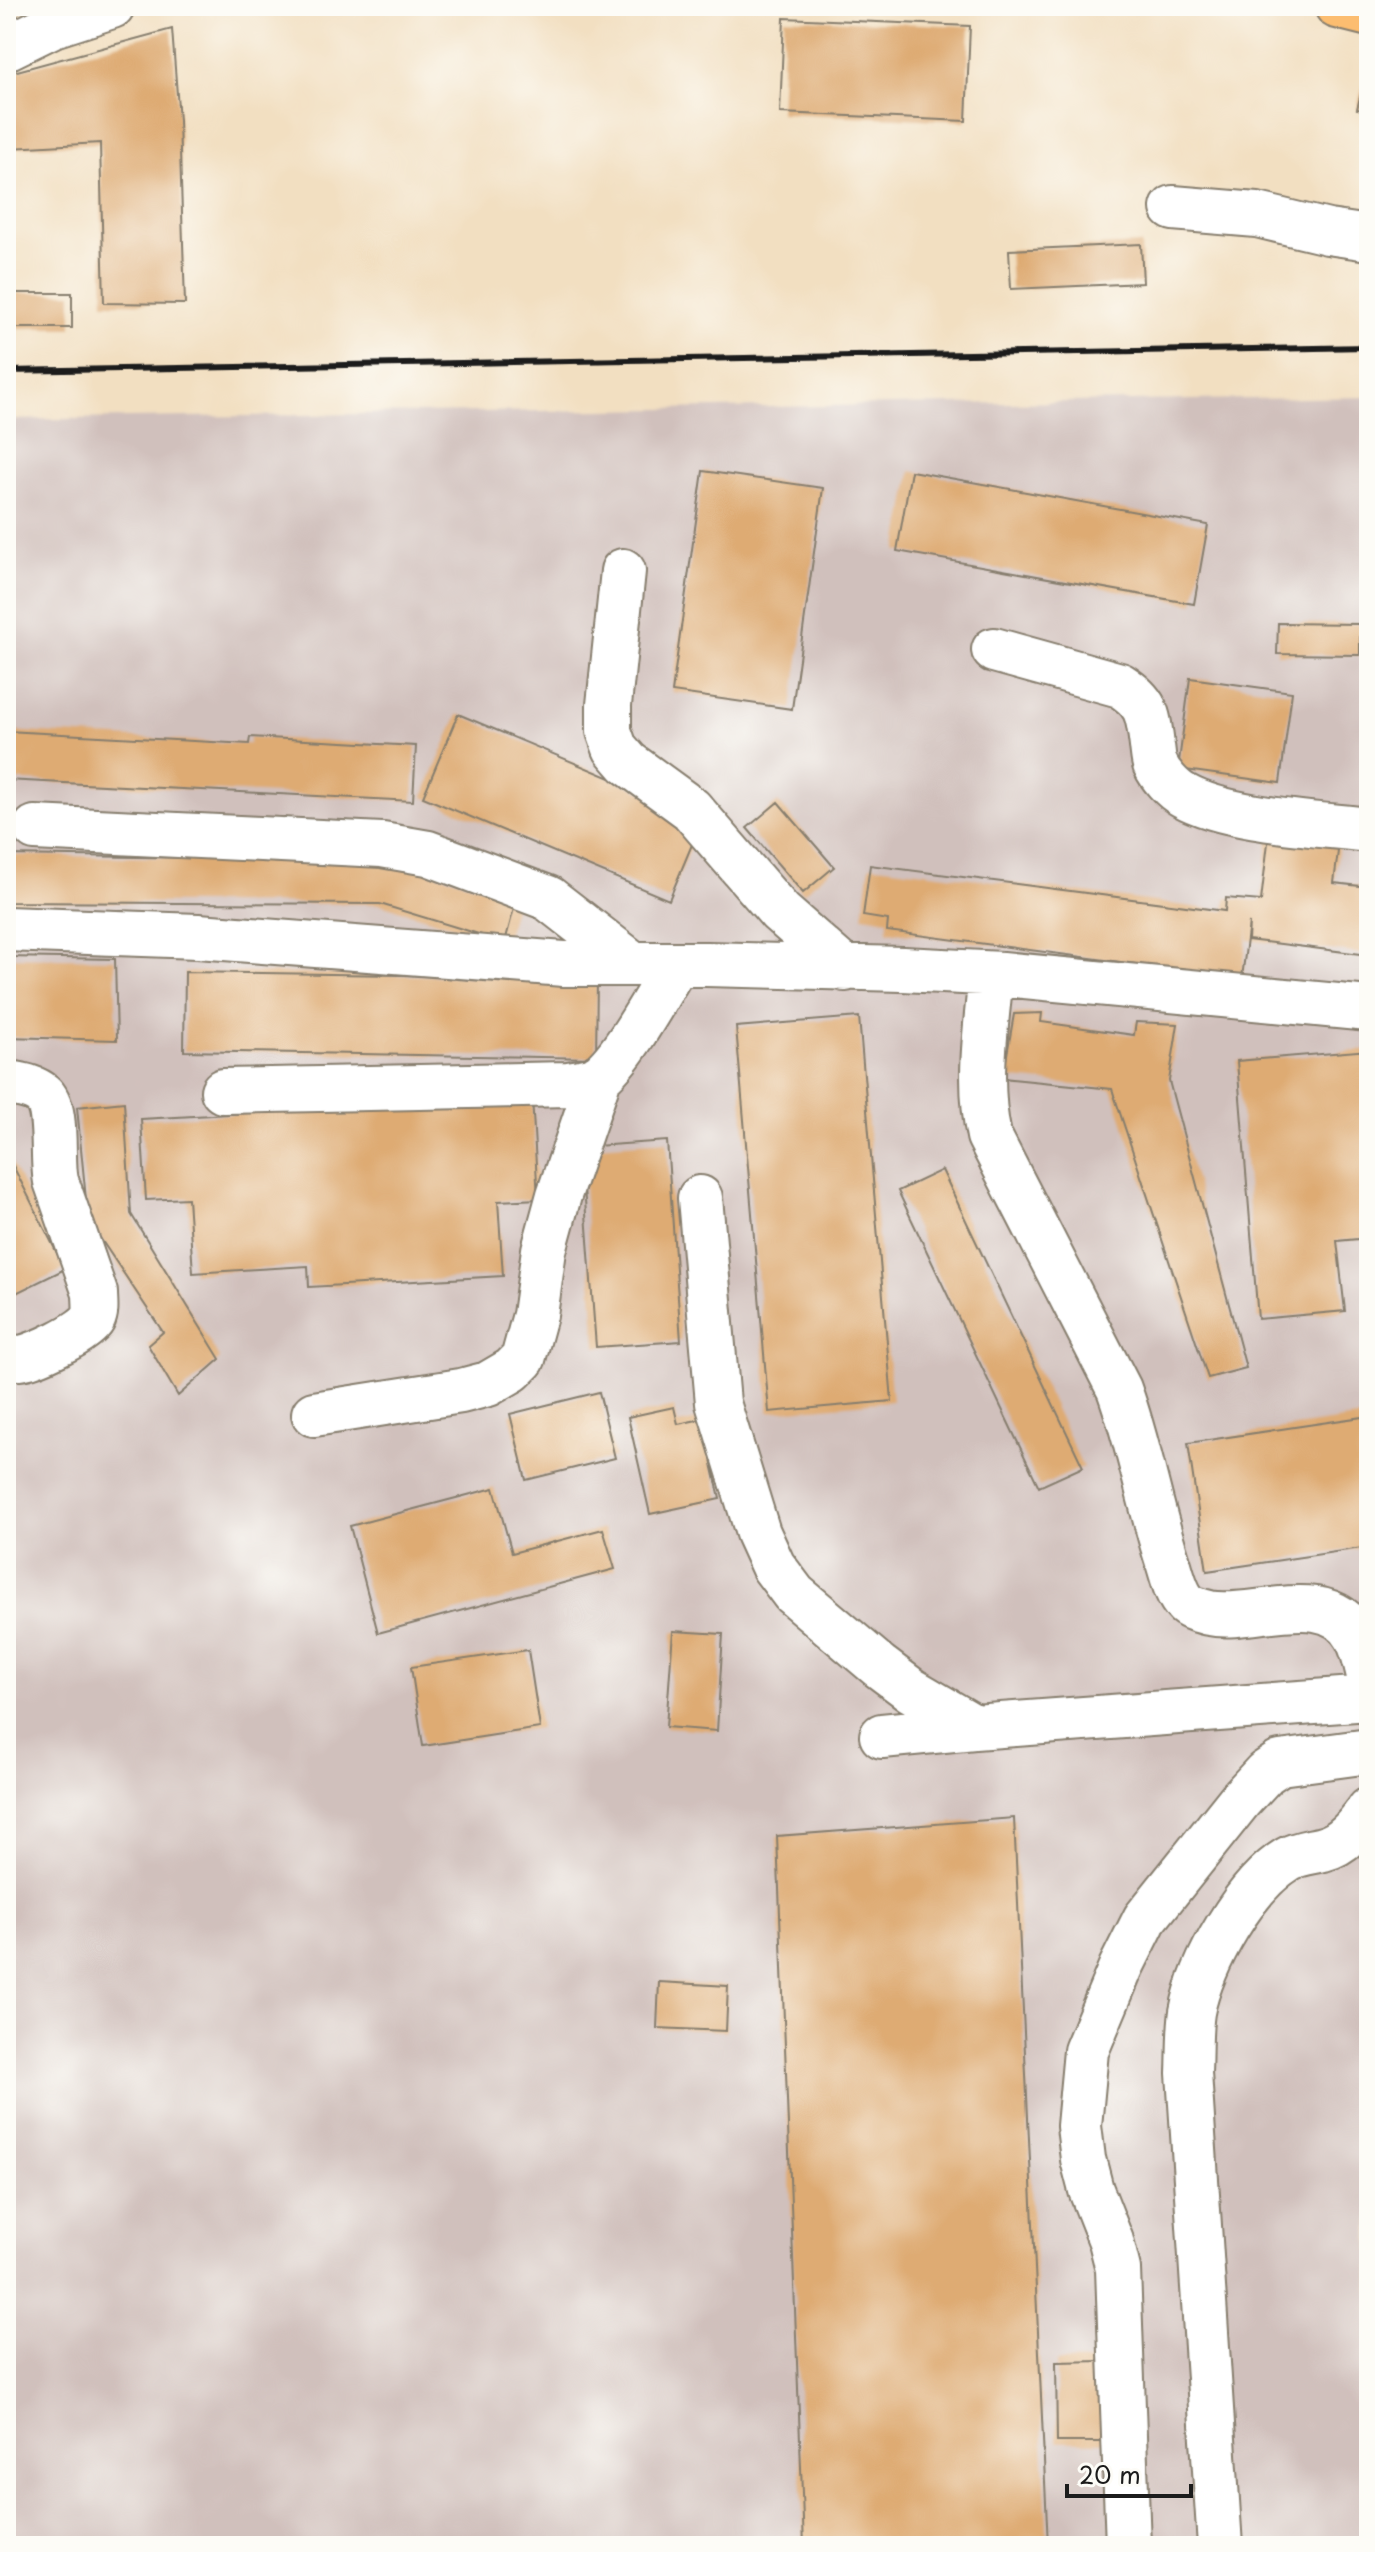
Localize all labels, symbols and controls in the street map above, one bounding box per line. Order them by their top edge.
scale bar [1067,2448,1191,2498]
text: 20 m [1079,2456,1141,2492]

